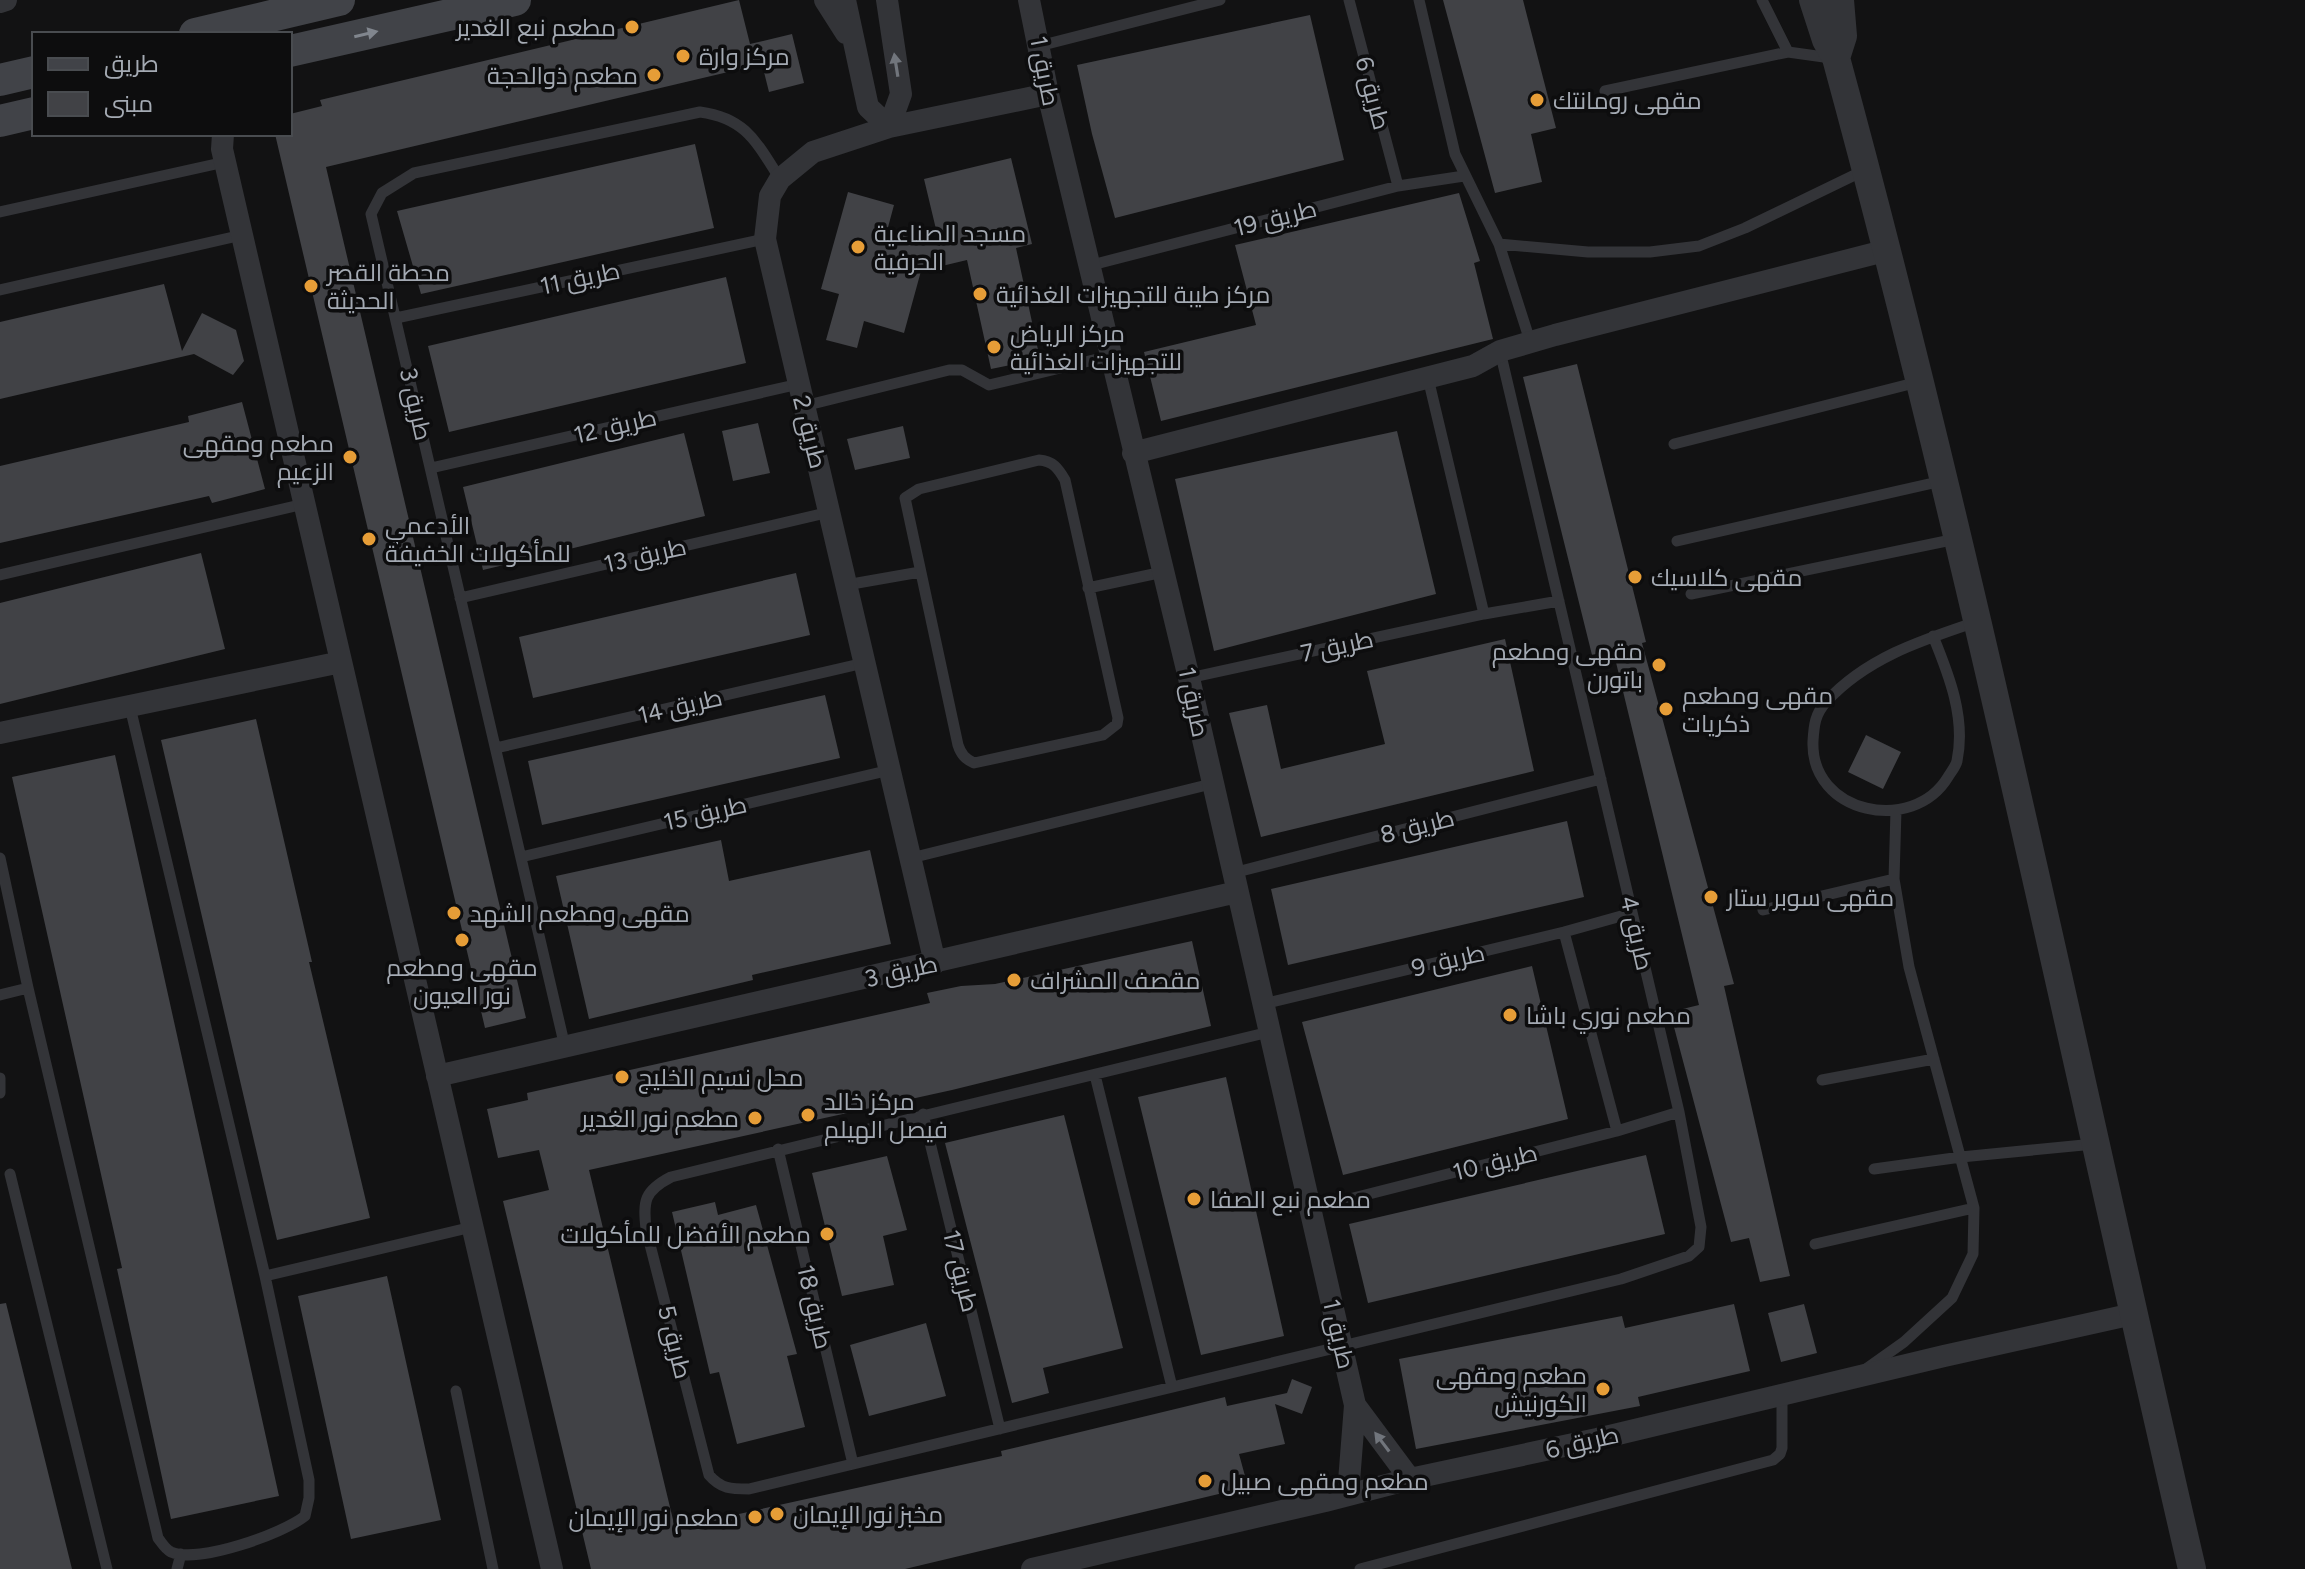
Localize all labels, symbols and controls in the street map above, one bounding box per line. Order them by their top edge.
place label: مطعم نبع الغدير [454,13,616,44]
marker: مطعم نبع الغدير [623,18,641,36]
one-way arrow [354,27,379,39]
legend [32,32,292,136]
street label: طريق 1 [1023,34,1066,109]
place label: مركز وارة [699,42,790,71]
marker: مركز وارة [674,47,692,65]
text: طريق [104,49,159,79]
one-way arrow [889,52,901,77]
street label: طريق 6 [1348,53,1397,133]
place label: مطعم ذوالحجة [487,61,638,92]
marker: مطعم ذوالحجة [645,66,663,84]
place label: مقهى رومانتك [1553,86,1702,115]
text: مبنى [104,89,153,118]
marker: مقهى رومانتك [1528,91,1546,109]
street label: طريق 19 [1231,194,1320,243]
place label: مسجد الصناعية الحرفية [874,219,1026,276]
marker: مسجد الصناعية الحرفية [849,238,867,256]
street label: طريق 11 [538,255,623,302]
place label: محطة القصر الحديثة [325,258,450,315]
marker: محطة القصر الحديثة [302,277,320,295]
place label: مركز طيبة للتجهيزات الغذائية [996,280,1270,309]
marker: مركز طيبة للتجهيزات الغذائية [971,285,989,303]
place label: مركز الرياض للتجهيزات الغذائية [1010,319,1182,376]
marker: مركز الرياض للتجهيزات الغذائية [985,338,1003,356]
street label: طريق 3 [393,365,438,443]
street label: طريق 2 [786,392,833,472]
street label: طريق 12 [571,402,659,451]
place label: مطعم ومقهى الزعيم [183,429,334,488]
marker: مطعم ومقهى الزعيم [341,448,359,466]
place label: الأدعمي للمأكولات الخفيفة [385,511,571,568]
marker: الأدعمي للمأكولات الخفيفة [360,530,378,548]
street label: طريق 13 [601,531,689,580]
place label: مقهى كلاسيك [1651,563,1802,592]
marker: مقهى كلاسيك [1626,568,1644,586]
street label: طريق 7 [1298,624,1376,669]
place label: مقهى ومطعم باتورن [1492,637,1643,694]
marker: مقهى ومطعم باتورن [1650,656,1668,674]
street label: طريق 1 [1171,664,1216,740]
place label: مقهى ومطعم ذكريات [1682,681,1833,738]
street label: طريق 14 [635,682,725,731]
marker: مقهى ومطعم ذكريات [1657,700,1675,718]
street label: طريق 15 [661,789,750,838]
street label: طريق 8 [1377,803,1457,850]
place label: مقهى سوبر ستار [1725,883,1894,912]
marker: مقهى سوبر ستار [1702,888,1720,906]
street label: طريق 4 [1613,893,1660,973]
place label: مقهى ومطعم الشهد [470,899,690,930]
marker: مقهى ومطعم الشهد [445,904,463,922]
marker: مقهى ومطعم نور العيون [453,931,471,949]
street label: طريق 9 [1409,938,1488,983]
street label: طريق 3 [862,949,940,994]
place label: مقهى ومطعم نور العيون [386,953,538,1010]
place label: مقصف المشراف [1030,966,1200,995]
marker: مقصف المشراف [1005,971,1023,989]
place label: مطعم نوري باشا [1526,1001,1691,1034]
marker: مطعم نوري باشا [1501,1006,1519,1024]
place label: محل نسيم الخليج [638,1063,803,1094]
marker: محل نسيم الخليج [613,1068,631,1086]
place label: مركز خالد فيصل الهيلم [824,1087,948,1146]
place label: مطعم نور الغدير [579,1104,739,1135]
marker: مركز خالد فيصل الهيلم [799,1106,817,1124]
marker: مطعم نور الغدير [746,1109,764,1127]
street label: طريق 10 [1450,1138,1541,1187]
place label: مطعم نبع الصفا [1210,1185,1371,1216]
marker: مطعم نبع الصفا [1185,1190,1203,1208]
place label: مطعم الأفضل للمأكولات [560,1219,811,1251]
marker: مطعم الأفضل للمأكولات [818,1225,836,1243]
street label: طريق 17 [936,1227,985,1315]
street label: طريق 18 [790,1262,839,1352]
street label: طريق 1 [1316,1296,1361,1372]
street label: طريق 5 [651,1302,698,1382]
place label: مطعم ومقهى الكورنيش [1436,1361,1587,1418]
marker: مطعم ومقهى الكورنيش [1594,1380,1612,1398]
street label: طريق 6 [1543,1420,1622,1465]
one-way arrow [1375,1432,1391,1452]
place label: مطعم ومقهى صبيل [1221,1467,1429,1498]
marker: مطعم ومقهى صبيل [1196,1472,1214,1490]
place label: مخبز نور الإيمان [793,1500,943,1530]
place label: مطعم نور الإيمان [569,1503,739,1534]
marker: مخبز نور الإيمان [768,1505,786,1523]
marker: مطعم نور الإيمان [746,1508,764,1526]

